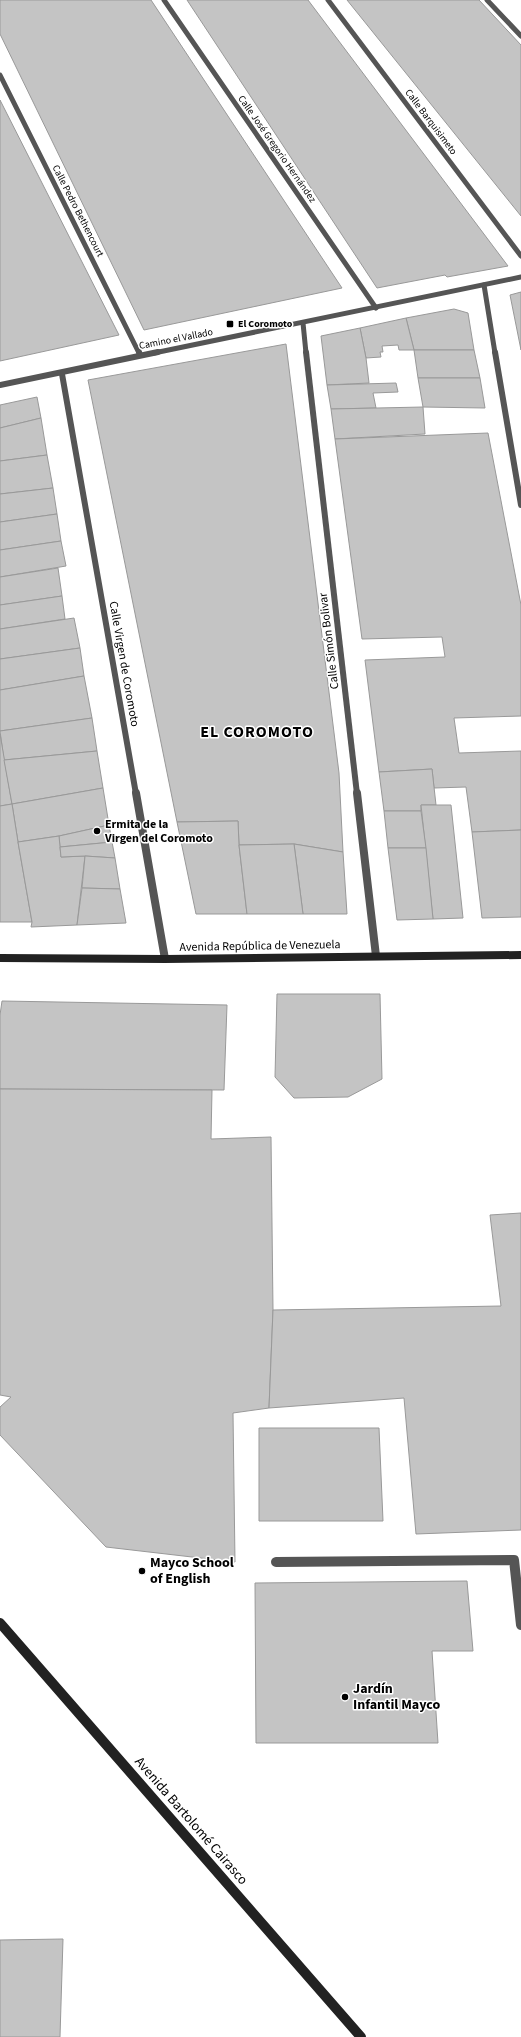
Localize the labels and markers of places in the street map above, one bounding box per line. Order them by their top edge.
place label: El Coromoto [238,317,293,331]
marker: El Coromoto [225,319,235,329]
place label: Ermita de la Virgen del Coromoto [104,816,213,847]
marker: Ermita de la Virgen del Coromoto [92,826,102,836]
place label: Mayco School of English [150,1553,234,1589]
marker: Mayco School of English [137,1566,147,1576]
place label: Jardín Infantil Mayco [353,1679,441,1715]
marker: Jardín Infantil Mayco [340,1692,350,1702]

